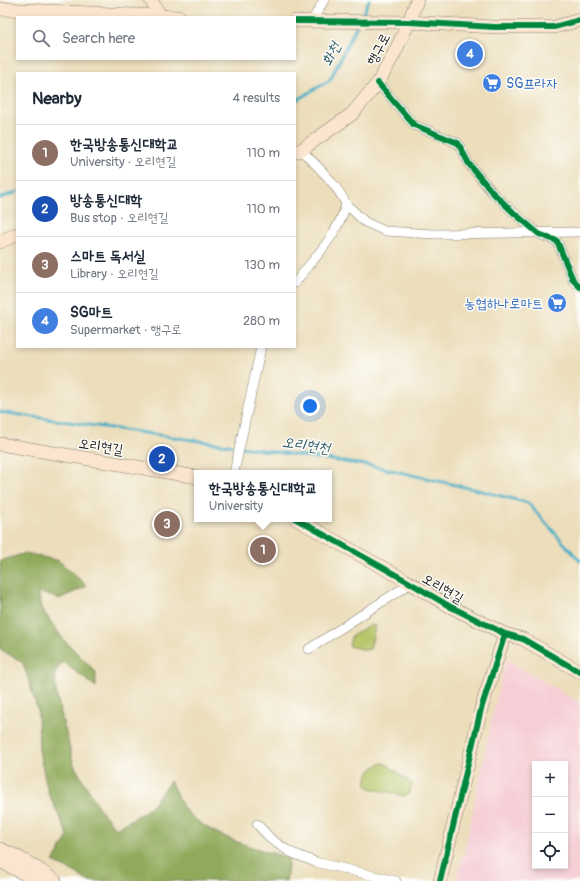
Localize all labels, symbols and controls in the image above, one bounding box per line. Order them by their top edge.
search box [16,16,296,60]
icon: search [30,27,52,49]
text: Search here [62,29,135,48]
street label: 행구로 [363,30,394,68]
water label: 화천 [318,37,346,69]
pin: 4 [457,39,483,69]
supermarket icon: SG프라자 [481,72,503,94]
place label: SG프라자 [506,75,558,92]
text: Nearby [32,88,81,109]
text: 4 results [233,90,280,106]
text: 한국방송통신대학교 [70,135,179,154]
text: 1 [42,145,48,161]
text: 110 m [247,145,280,161]
text: University · 오리현길 [70,154,176,170]
text: 방송통신대학 [70,191,142,210]
text: 2 [41,201,49,217]
text: 110 m [247,201,280,217]
text: Bus stop · 오리현길 [70,210,169,226]
text: 스마트 독서실 [70,247,146,266]
text: 3 [41,257,49,273]
text: 130 m [244,257,280,273]
text: Library · 오리현길 [70,266,159,282]
supermarket icon: 농협하나로마트 [546,292,568,314]
place label: 농협하나로마트 [464,295,543,312]
text: SG마트 [70,303,113,322]
text: 4 [41,313,49,329]
text: 280 m [243,313,280,329]
text: Supermarket · 행구로 [70,322,182,338]
your location [300,396,320,416]
water label: 오리현천 [281,433,333,459]
street label: 오리현길 [77,435,125,459]
pin: 2 [149,444,175,474]
popup [194,470,332,522]
text: 한국방송통신대학교 [209,479,317,498]
text: University [209,498,263,514]
pin: 3 [154,509,180,539]
pin: 1 [250,535,276,565]
street label: 오리현길 [419,570,467,607]
map controls [532,761,568,869]
button: + [532,761,568,797]
button: − [532,797,568,833]
button: locate [532,833,568,869]

